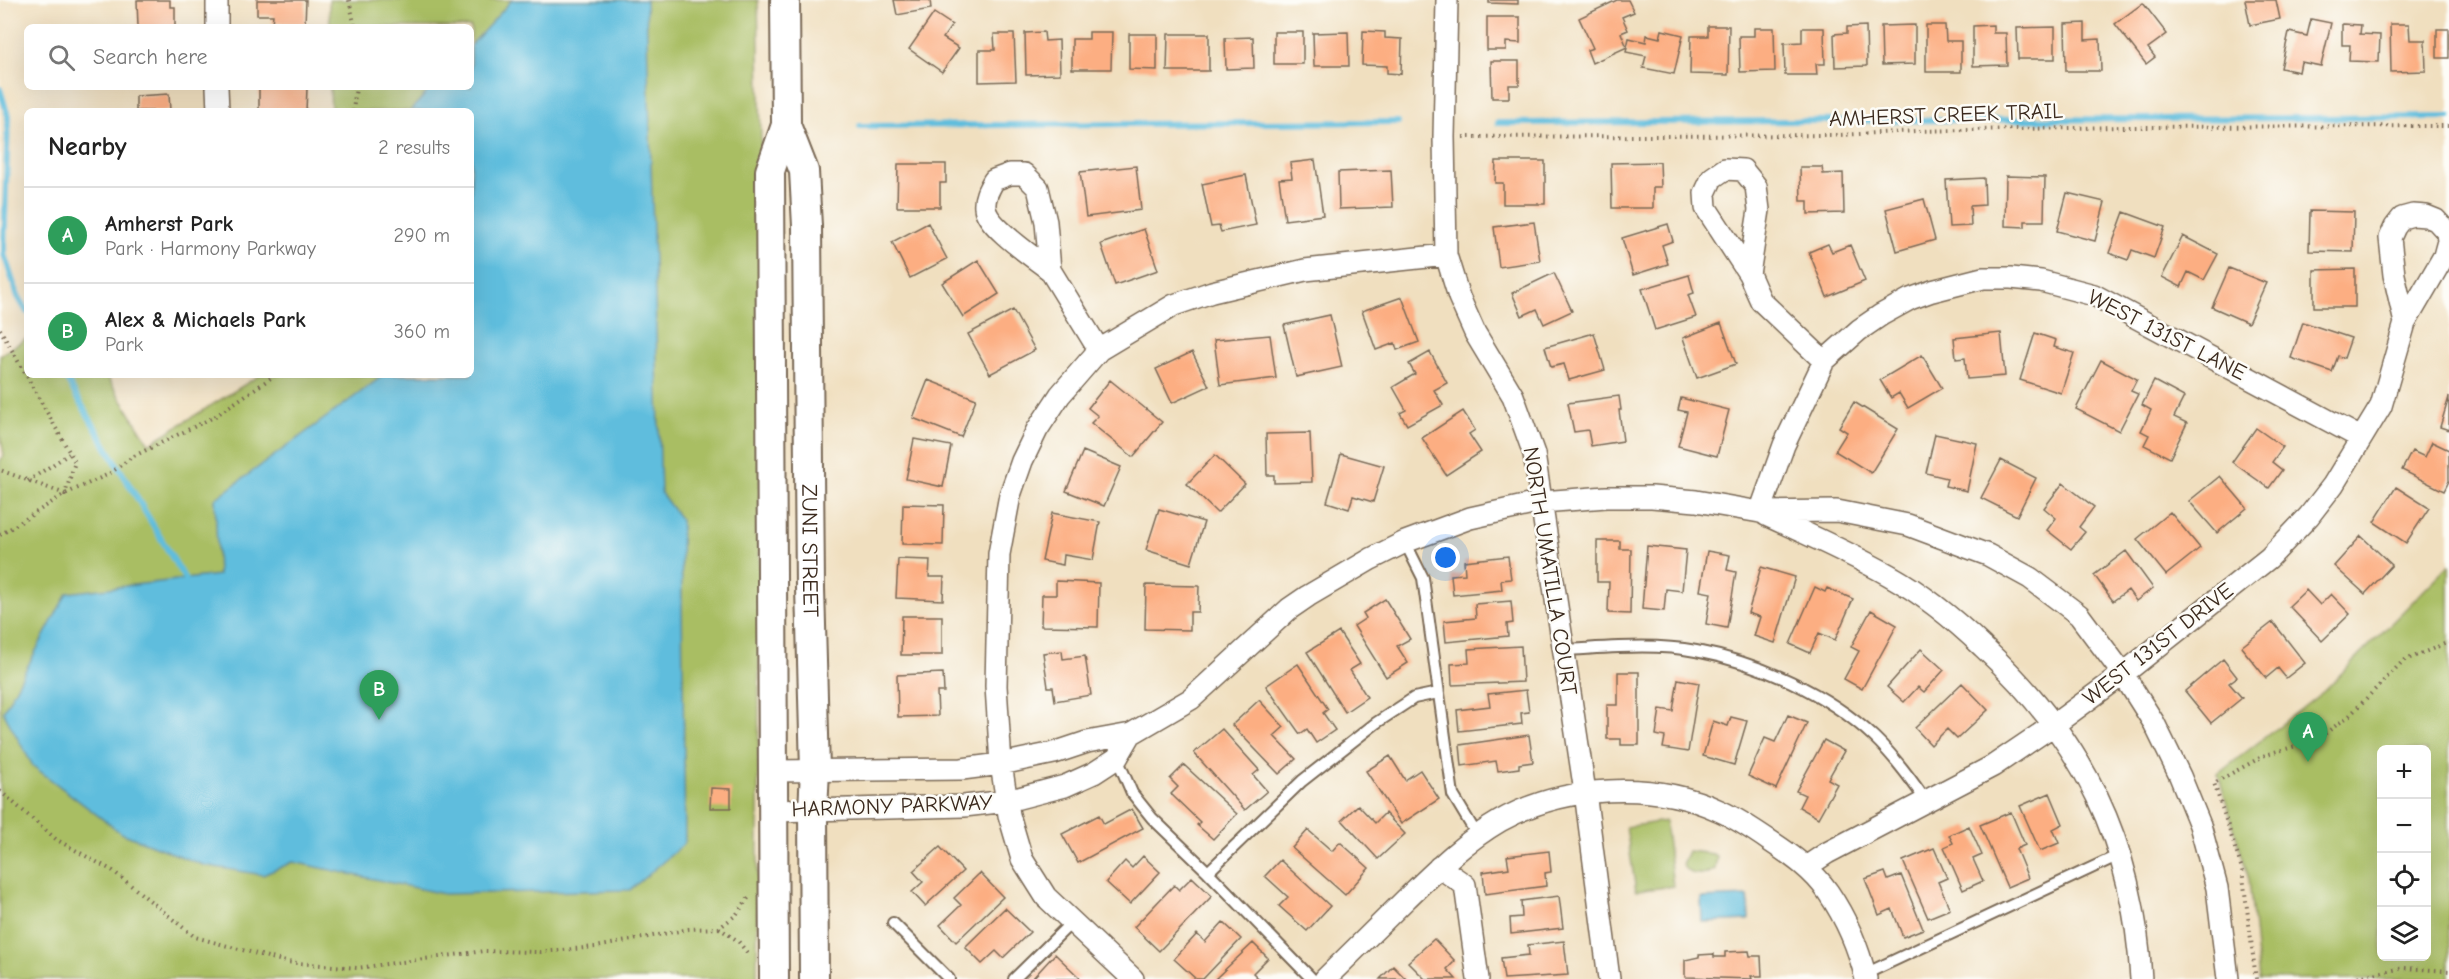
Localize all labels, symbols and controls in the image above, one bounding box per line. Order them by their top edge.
search box [24,24,474,90]
icon: search [45,41,78,74]
text: Search here [93,44,208,70]
street label: AMHERST CREEK TRAIL [1828,98,2064,132]
text: Nearby [48,132,127,162]
text: 2 results [378,136,450,159]
text: Amherst Park [105,211,233,237]
text: A [62,224,73,247]
text: 290 m [394,224,450,247]
text: Park · Harmony Parkway [105,237,316,260]
street label: WEST 131ST LANE [2083,284,2251,386]
text: Alex & Michaels Park [105,307,306,333]
text: B [61,320,74,343]
text: 360 m [394,320,450,343]
text: Park [105,333,143,356]
street label: NORTH UMATILLA COURT [1518,445,1583,697]
street label: ZUNI STREET [796,484,824,618]
your location [1431,543,1460,572]
street label: WEST 131ST DRIVE [2078,577,2238,711]
pin: B [360,670,398,720]
pin: A [2288,712,2328,762]
map controls [2377,745,2431,961]
button: + [2377,745,2431,799]
street label: HARMONY PARKWAY [791,789,993,823]
button: − [2377,799,2431,853]
button: locate [2377,853,2431,907]
button: layers [2377,907,2431,961]

